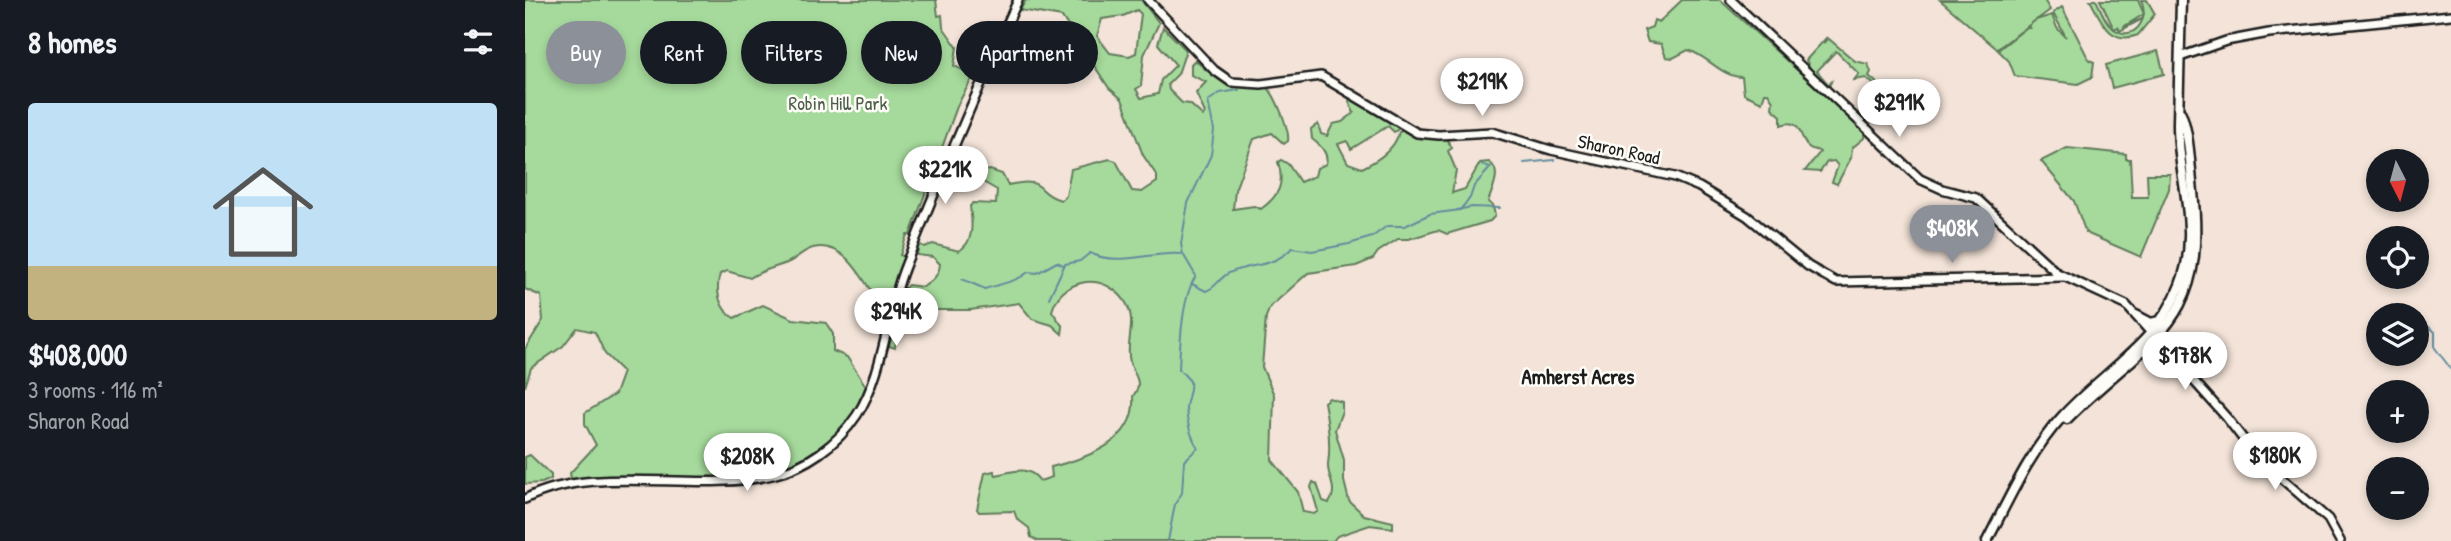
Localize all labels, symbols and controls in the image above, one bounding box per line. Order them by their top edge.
chip: Buy [546,21,626,84]
chip: Rent [640,21,727,84]
chip: Filters [741,21,847,84]
chip: New [861,21,942,84]
chip: Apartment [956,21,1098,84]
text: 8 homes [28,22,116,62]
icon: filters [459,23,497,61]
pin: $219K [1433,58,1531,118]
text: $219K [1456,65,1508,96]
pin: $291K [1850,80,1948,139]
text: $291K [1873,86,1925,117]
park label: Robin Hill Park [789,90,888,116]
street label: Sharon Road [1576,128,1663,170]
pin: $221K [896,146,994,206]
icon: home [200,149,326,275]
north arrow [2366,149,2429,212]
map controls [2366,149,2429,520]
text: $221K [918,153,972,184]
pin: $408K [1903,205,2001,265]
text: $408K [1926,212,1978,243]
button: locate [2366,226,2429,289]
pin: $294K [847,288,945,348]
text: $294K [870,295,922,326]
button: layers [2366,303,2429,366]
pin: $178K [2136,332,2234,392]
text: $408,000 [28,334,127,374]
text: $178K [2158,339,2212,370]
district label: Amherst Acres [1522,362,1634,391]
text: 3 rooms · 116 m² [28,374,163,405]
button: + [2366,380,2429,443]
text: Sharon Road [28,405,129,436]
pin: $180K [2226,433,2324,492]
pin: $208K [698,434,796,493]
text: $180K [2249,439,2301,470]
text: $208K [720,440,774,471]
button: − [2366,457,2429,520]

